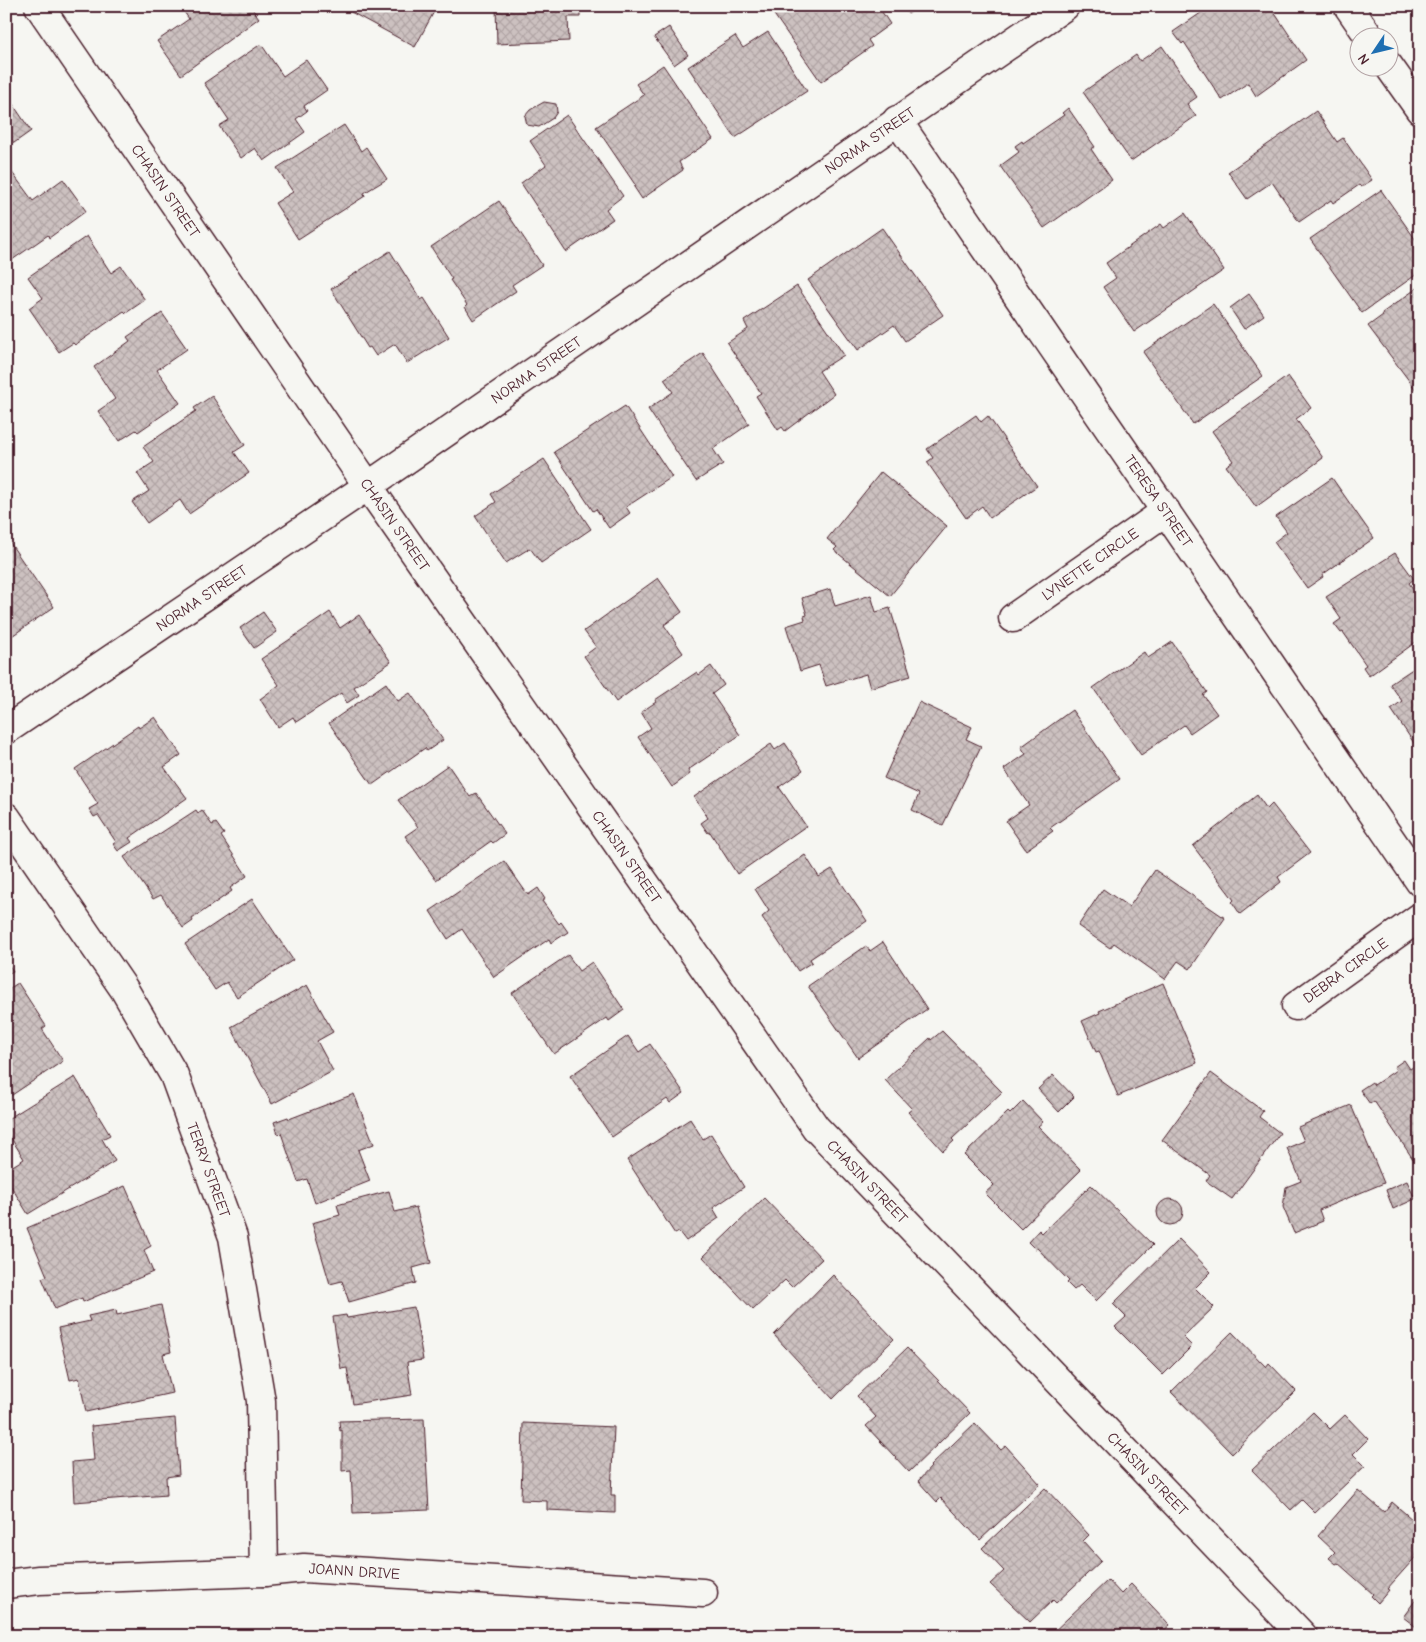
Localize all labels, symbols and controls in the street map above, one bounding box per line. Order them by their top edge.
north arrow [1348,28,1398,78]
text: N [1354,51,1373,68]
street label: NORMA STREET [821,103,919,178]
street label: CHASIN STREET [127,141,204,241]
street label: NORMA STREET [488,333,585,407]
street label: TERESA STREET [1120,451,1196,551]
street label: CHASIN STREET [356,475,434,575]
street label: LYNETTE CIRCLE [1038,524,1142,604]
street label: NORMA STREET [153,561,251,635]
street label: CHASIN STREET [588,807,665,907]
street label: DEBRA CIRCLE [1300,934,1392,1007]
street label: TERRY STREET [183,1120,234,1220]
street label: CHASIN STREET [823,1136,912,1227]
street label: CHASIN STREET [1103,1428,1192,1520]
street label: JOANN DRIVE [308,1559,400,1583]

